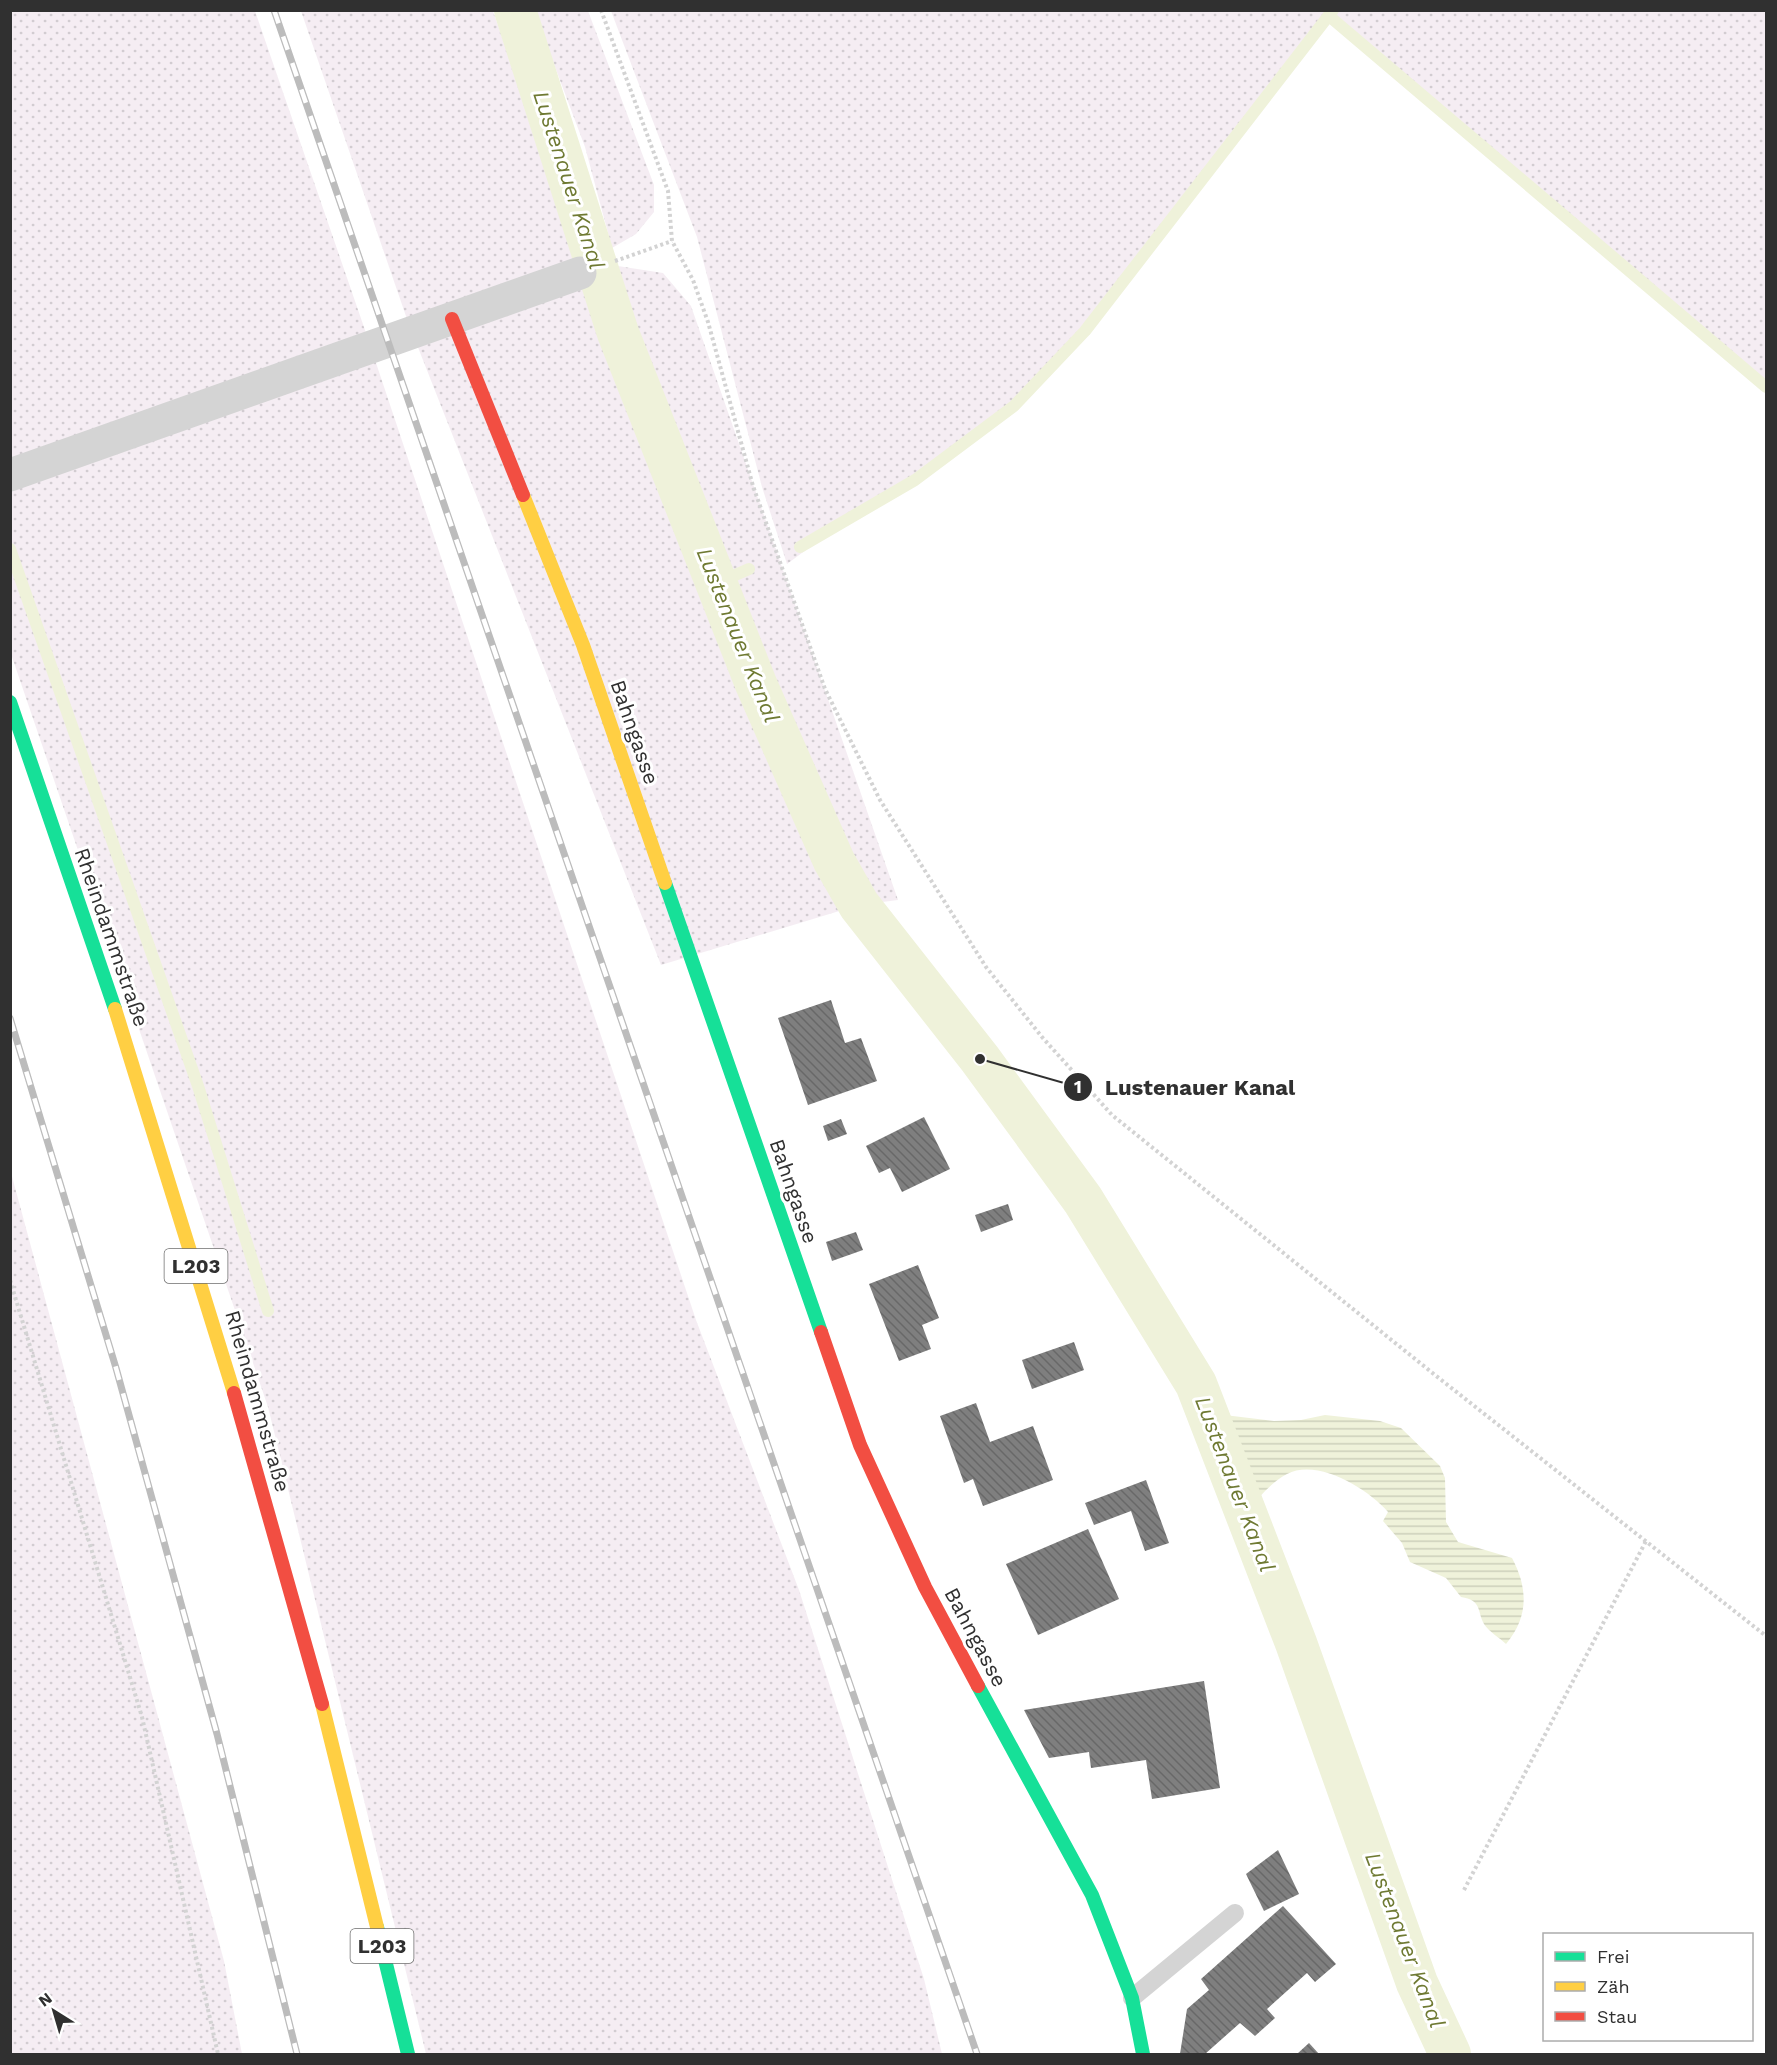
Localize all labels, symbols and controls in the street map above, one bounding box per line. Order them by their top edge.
water label: Lustenauer Kanal [528,88,610,273]
water label: Lustenauer Kanal [692,544,785,726]
street label: Bahngasse [605,676,665,788]
street label: Rheindammstraße [70,844,154,1030]
callout: Lustenauer Kanal [1063,1067,1308,1107]
text: Lustenauer Kanal [1105,1075,1296,1100]
text: 1 [1074,1076,1082,1097]
street label: Bahngasse [764,1135,824,1247]
road number: L203 [164,1249,228,1283]
street label: Rheindammstraße [220,1307,296,1495]
water label: Lustenauer Kanal [1190,1393,1280,1576]
street label: Bahngasse [939,1583,1013,1691]
water label: Lustenauer Kanal [1360,1849,1450,2032]
road number: L203 [350,1929,413,1963]
legend [1543,1933,1753,2041]
text: Frei [1597,1946,1629,1967]
text: Zäh [1597,1976,1630,1997]
north arrow [24,1981,84,2041]
text: N [35,1988,56,2011]
text: Stau [1597,2006,1637,2027]

